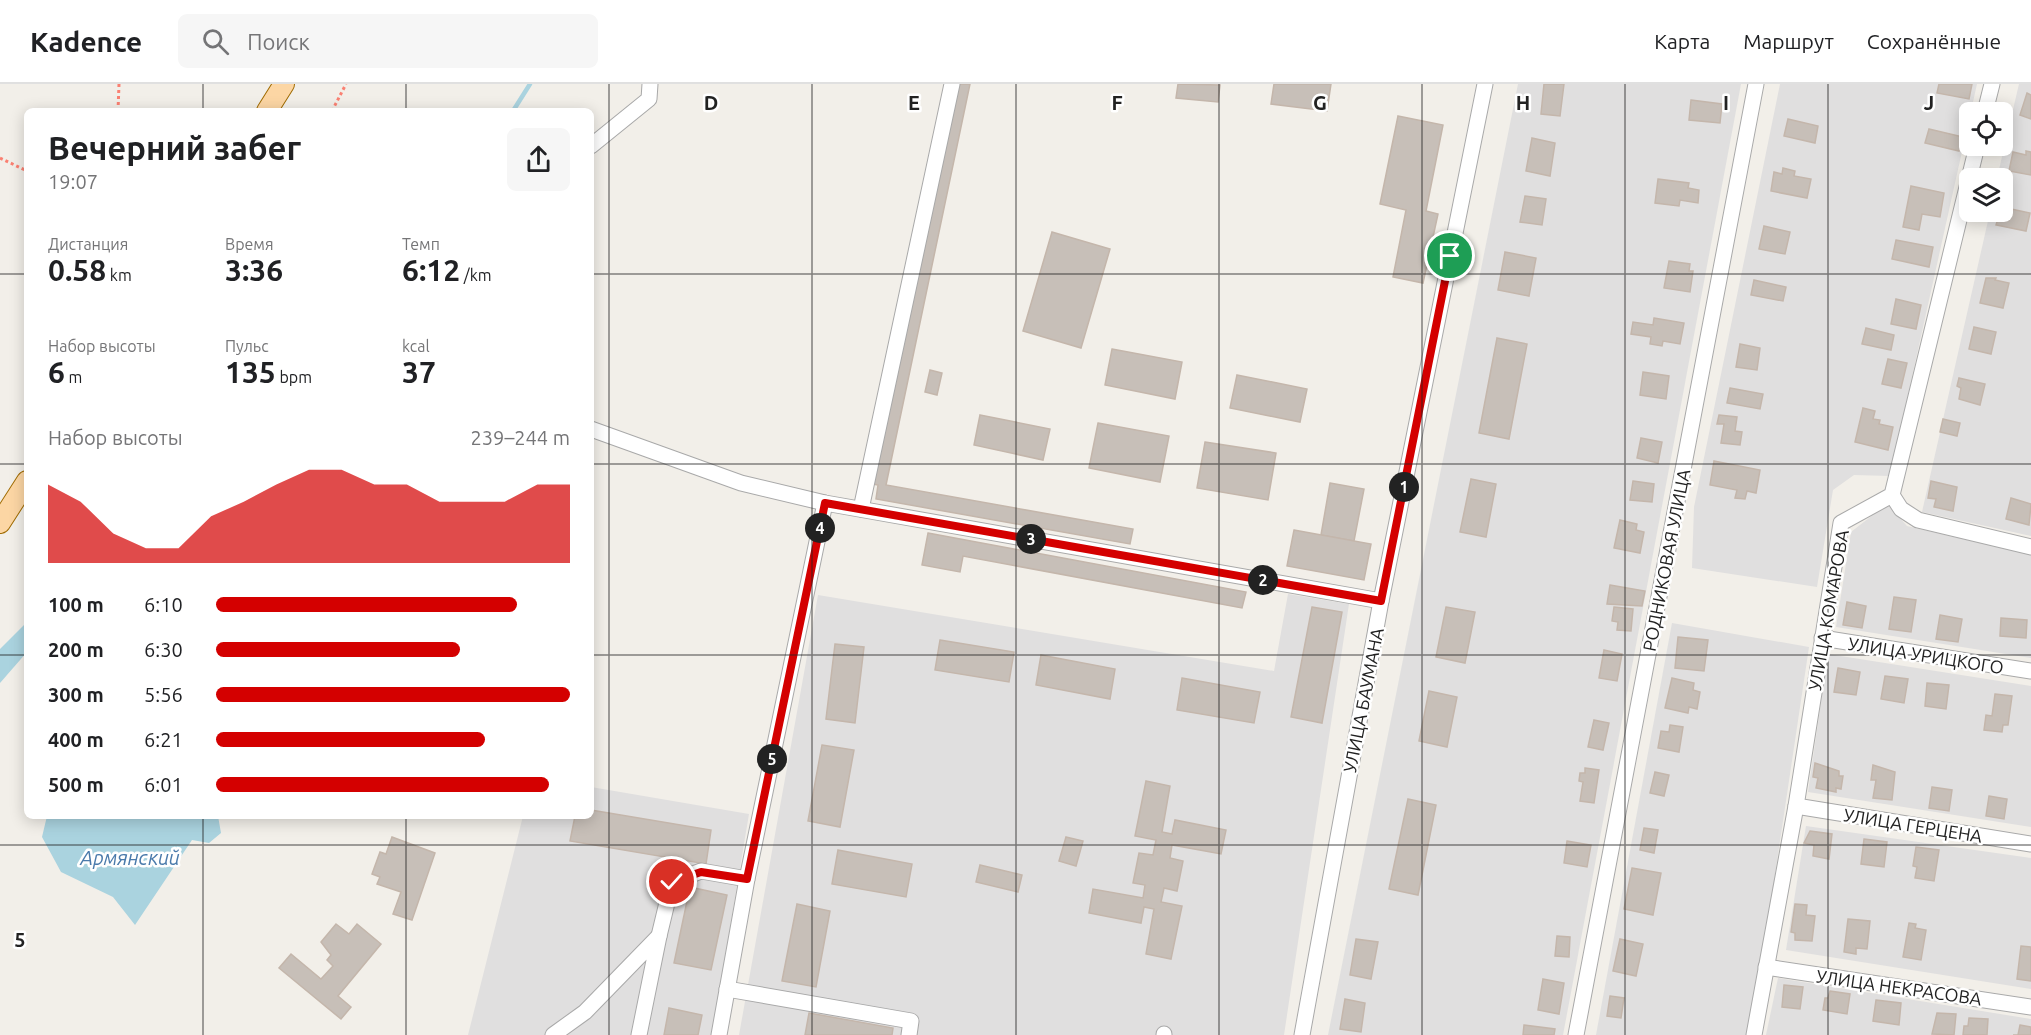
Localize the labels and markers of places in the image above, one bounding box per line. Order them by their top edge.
pin [1424,230,1475,281]
pin: 1 [1389,472,1419,502]
pin: 4 [805,513,835,543]
pin: 3 [1016,524,1046,554]
pin: 2 [1248,565,1278,595]
pin: 5 [757,744,787,774]
pin [646,856,697,907]

